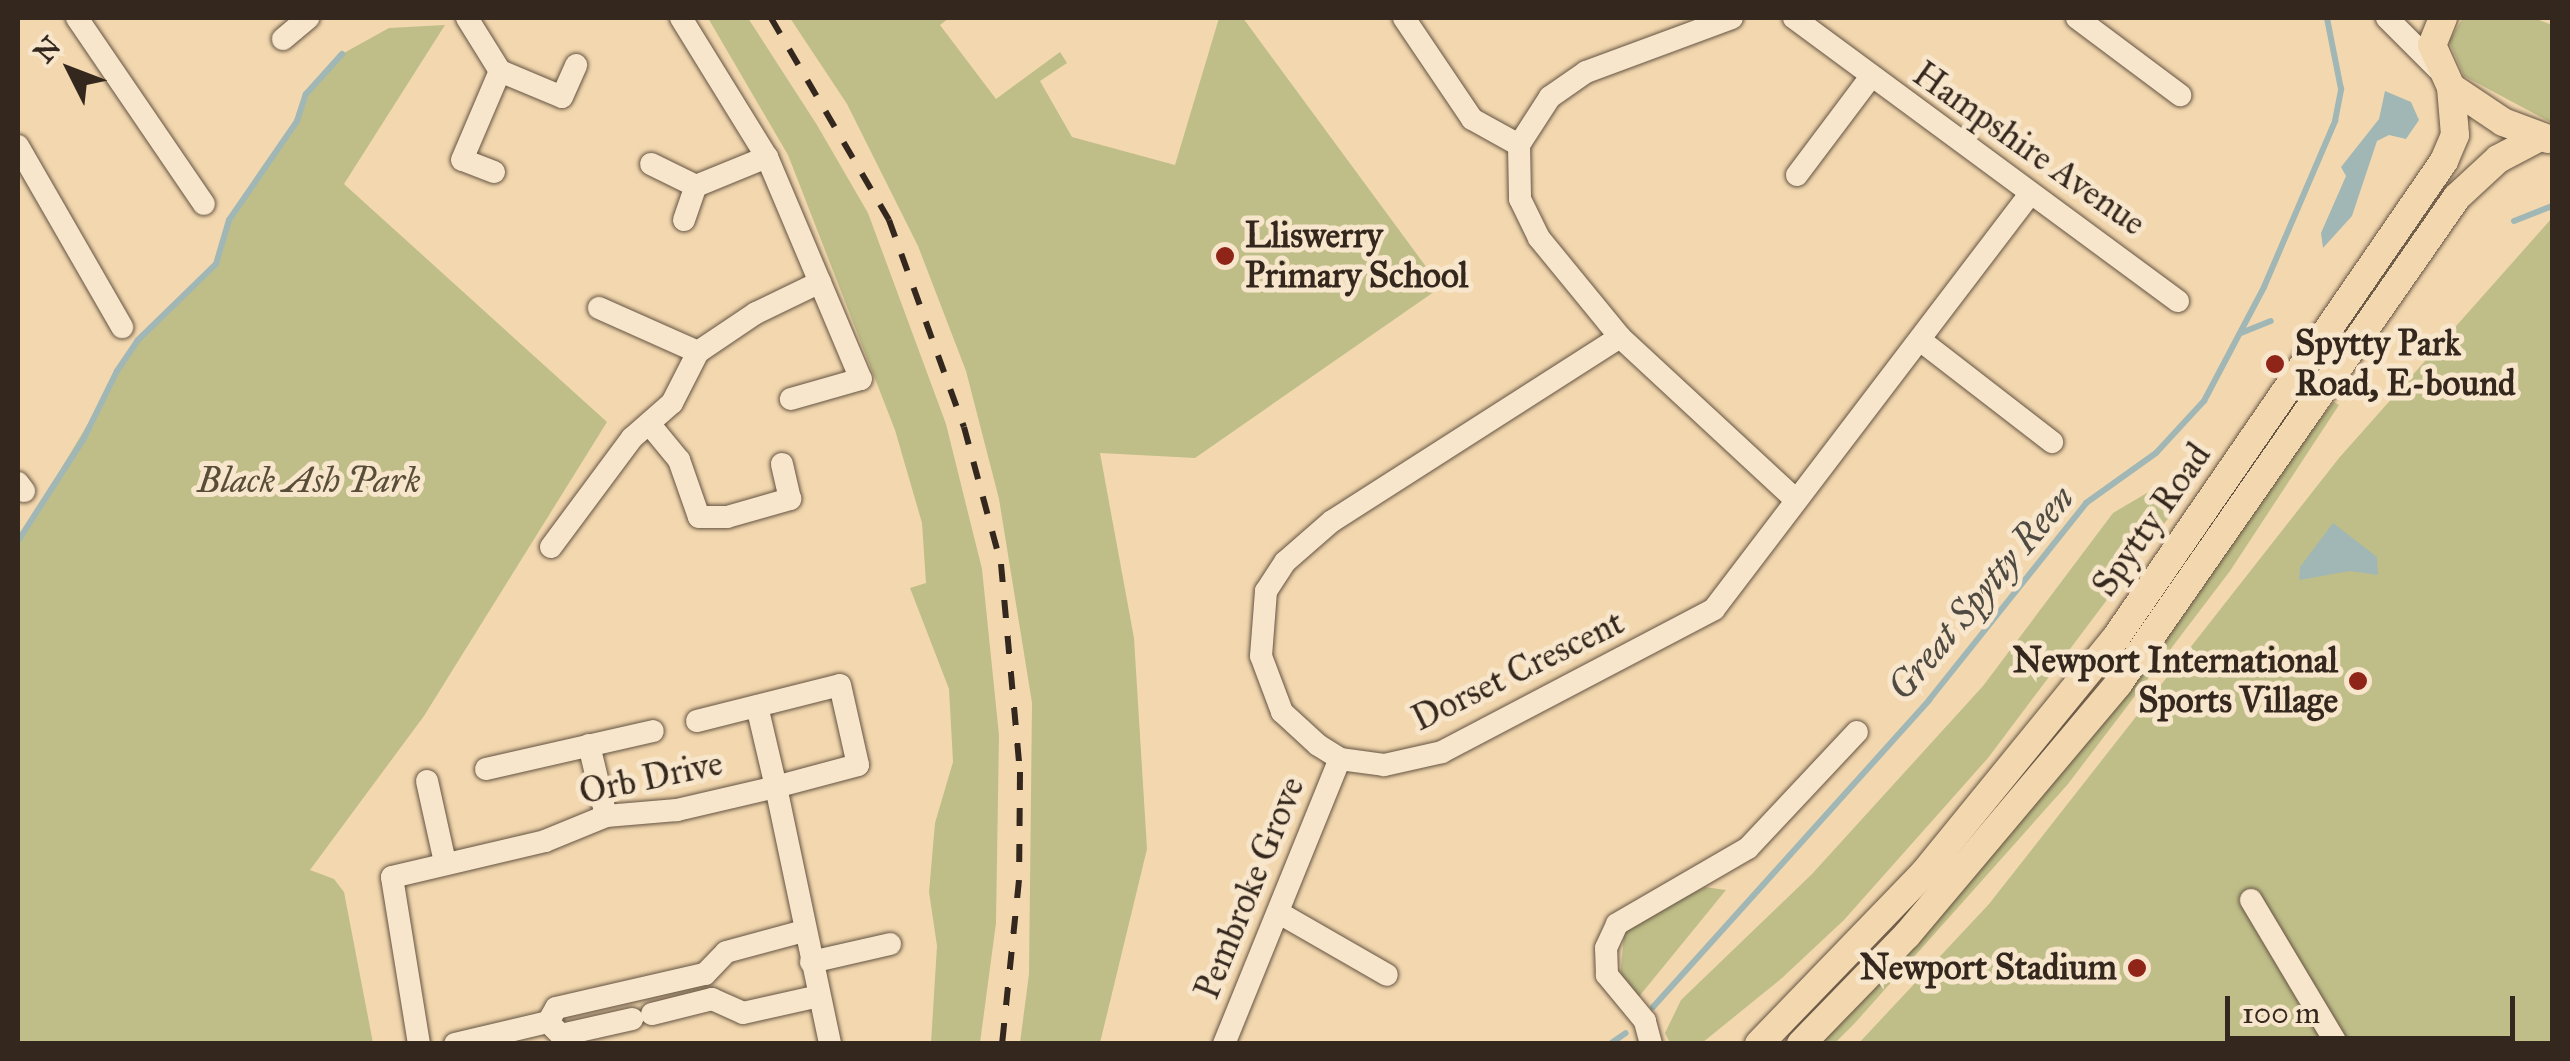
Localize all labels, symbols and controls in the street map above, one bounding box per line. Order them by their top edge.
north arrow [20,20,120,120]
text: N [26,29,68,70]
street label: Hampshire Avenue [1905,53,2153,245]
place label: Lliswerry Primary School [1245,215,1468,297]
marker: Lliswerry Primary School [1214,245,1236,267]
place label: Spytty Park Road, E-bound [2295,323,2516,405]
marker: Spytty Park Road, E-bound [2264,353,2286,375]
street label: Spytty Road [2084,435,2220,605]
park label: Black Ash Park [198,460,420,502]
water label: Great Spytty Reen [1878,476,2084,710]
street label: Dorset Crescent [1405,602,1631,740]
place label: Newport International Sports Village [2013,640,2338,722]
marker: Newport International Sports Village [2347,670,2369,692]
street label: Orb Drive [576,742,726,814]
street label: Pembroke Grove [1186,771,1314,1005]
place label: Newport Stadium [1860,947,2117,989]
marker: Newport Stadium [2126,957,2148,979]
scale bar [2230,976,2520,1038]
text: 100 m [2242,995,2320,1031]

